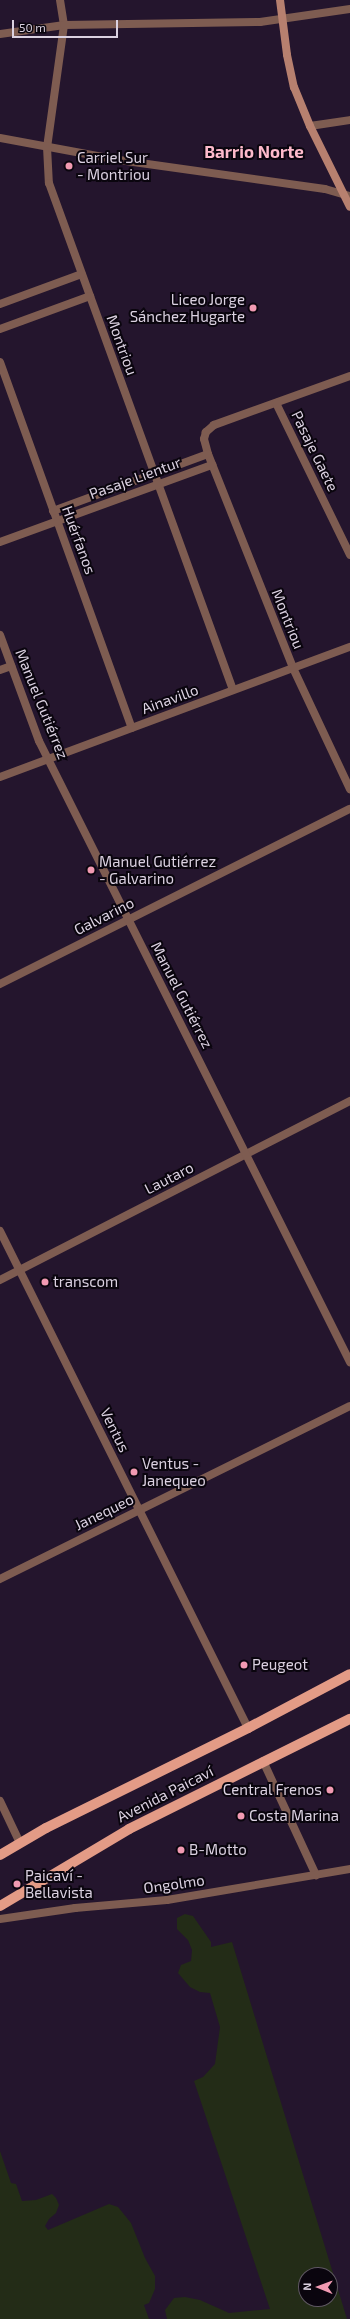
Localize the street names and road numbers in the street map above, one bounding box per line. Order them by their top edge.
street label: Montriou [103,312,141,378]
street label: Pasaje Gaete [288,408,342,494]
street label: Pasaje Lientur [87,453,183,503]
street label: Huérfanos [58,503,100,577]
street label: Montriou [268,586,308,652]
street label: Manuel Gutiérrez [12,646,72,762]
street label: Ainavillo [139,680,201,718]
street label: Galvarino [71,893,137,939]
street label: Manuel Gutiérrez [147,939,217,1051]
street label: Lautaro [141,1158,197,1198]
street label: Ventus [97,1405,133,1455]
street label: Janequeo [71,1490,137,1534]
street label: Avenida Paicaví [114,1762,216,1826]
street label: Ongolmo [142,1871,206,1897]

